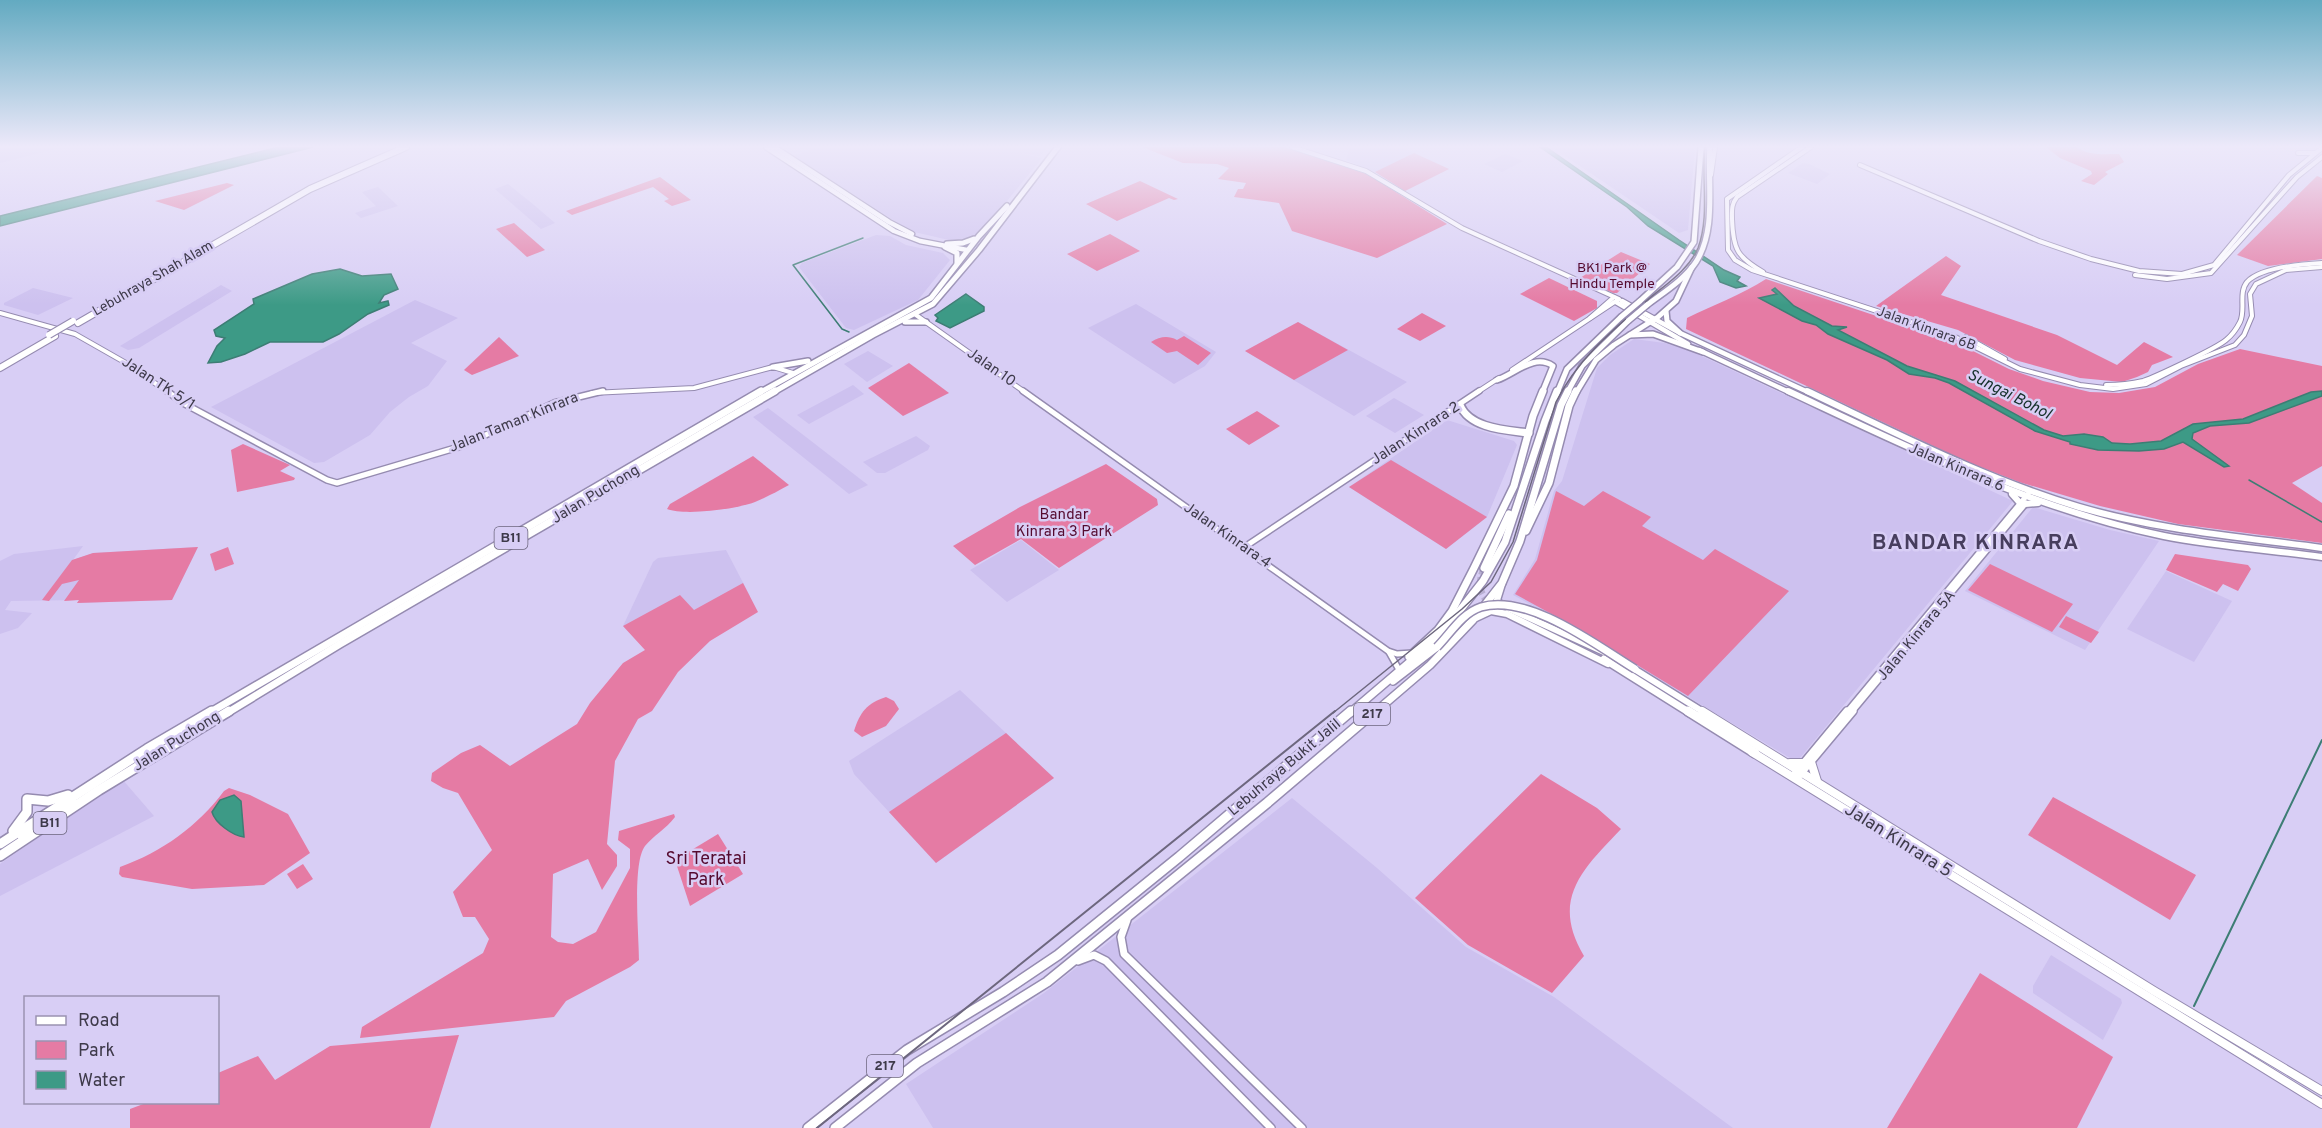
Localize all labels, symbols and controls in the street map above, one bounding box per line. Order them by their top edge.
street label: Lebuhraya Shah Alam [90,238,216,320]
park label: BK1 Park @ Hindu Temple [1569,260,1655,293]
street label: Jalan Kinrara 6B [1874,303,1978,355]
street label: Jalan 10 [963,344,1019,392]
street label: Jalan TK 5/1 [118,353,198,415]
water label: Sungai Bohol [1964,365,2055,425]
street label: Jalan Taman Kinrara [447,388,581,458]
street label: Jalan Kinrara 2 [1368,398,1464,470]
street label: Jalan Kinrara 6 [1905,439,2007,497]
street label: Jalan Puchong [549,461,643,529]
street label: Jalan Kinrara 4 [1180,499,1274,573]
park label: Bandar Kinrara 3 Park [1016,506,1112,542]
road number: B11 [494,527,528,549]
district label: BANDAR KINRARA [1872,530,2080,557]
street label: Jalan Kinrara 5A [1874,587,1960,685]
road number: 217 [1354,703,1390,725]
street label: Jalan Puchong [130,708,224,776]
street label: Lebuhraya Bukit Jalil [1225,715,1345,821]
street label: Jalan Kinrara 5 [1840,799,1956,883]
road number: B11 [34,812,66,834]
park label: Sri Teratai Park [665,848,747,892]
legend [24,996,219,1104]
text: Road [78,1010,120,1033]
text: Park [78,1040,115,1063]
road number: 217 [867,1055,903,1077]
text: Water [78,1070,125,1093]

